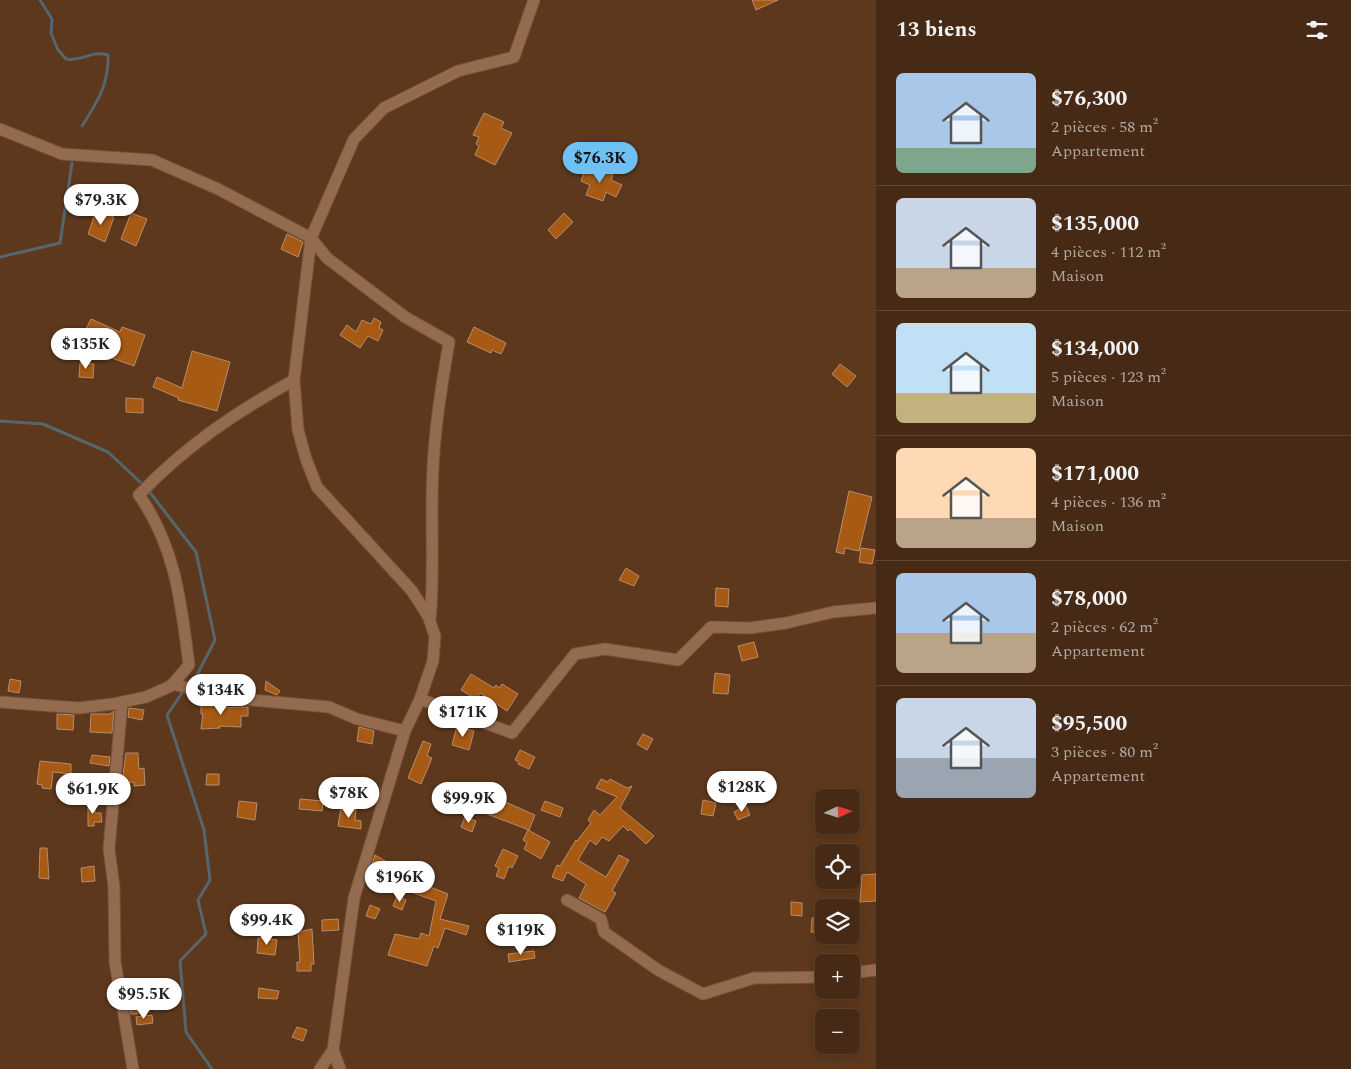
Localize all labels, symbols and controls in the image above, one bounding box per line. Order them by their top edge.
text: 13 biens [896,14,977,46]
icon: filters [1303,16,1331,44]
text: $76,300 [1051,83,1127,115]
icon: home [936,93,996,153]
text: 2 pièces · 58 m² [1051,115,1158,139]
text: Appartement [1051,139,1145,163]
pin: $76.3K [559,142,641,184]
text: $76.3K [574,146,626,170]
pin: $79.3K [60,184,142,226]
text: $79.3K [75,188,127,212]
text: $135,000 [1051,208,1139,240]
icon: home [936,218,996,278]
text: 4 pièces · 112 m² [1051,240,1166,264]
text: Maison [1051,264,1104,288]
pin: $135K [51,328,121,370]
text: $135K [62,332,110,356]
text: $134,000 [1051,333,1139,365]
icon: home [936,343,996,403]
text: 5 pièces · 123 m² [1051,365,1166,389]
text: Maison [1051,389,1104,413]
text: $171,000 [1051,458,1139,490]
icon: home [936,468,996,528]
text: 4 pièces · 136 m² [1051,490,1166,514]
text: Maison [1051,514,1104,538]
text: $78,000 [1051,583,1127,615]
icon: home [936,593,996,653]
text: 2 pièces · 62 m² [1051,615,1158,639]
text: Appartement [1051,639,1145,663]
pin: $134K [186,674,256,716]
text: $134K [197,678,245,702]
pin: $171K [428,696,498,738]
text: $171K [439,700,487,724]
text: $95,500 [1051,708,1127,740]
icon: home [936,718,996,778]
text: 3 pièces · 80 m² [1051,740,1158,764]
text: Appartement [1051,764,1145,788]
pin: $128K [707,770,777,813]
pin: $61.9K [52,772,134,815]
text: $128K [718,775,766,799]
pin: $78K [319,776,379,819]
text: $61.9K [67,777,119,801]
text: $78K [329,781,369,805]
pin: $99.9K [428,782,510,824]
text: $99.9K [443,786,495,810]
north arrow [815,789,860,834]
map controls [815,789,860,1054]
button: locate [815,844,860,889]
pin: $196K [365,860,435,903]
text: $196K [376,865,424,889]
button: layers [815,899,860,944]
pin: $99.4K [226,904,308,946]
text: $99.4K [241,908,293,932]
pin: $119K [486,914,556,956]
text: $119K [497,918,545,942]
button: + [815,954,860,999]
pin: $95.5K [103,978,185,1020]
text: $95.5K [118,982,170,1006]
button: − [815,1009,860,1054]

